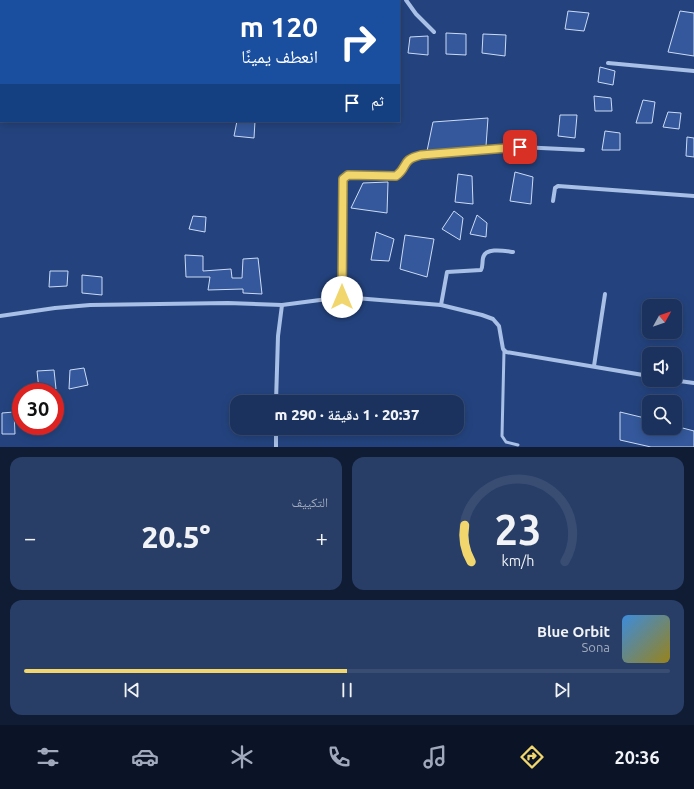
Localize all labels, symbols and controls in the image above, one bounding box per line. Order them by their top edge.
text: 120 m [240,11,318,42]
icon: right [332,16,384,68]
text: انعطف يمينًا [241,46,318,66]
icon: arrive [341,92,363,114]
text: ثم [371,92,384,109]
pin [503,130,537,164]
icon: arrive [509,136,531,158]
position arrow [321,276,363,318]
north arrow [642,299,682,339]
map controls [642,299,682,435]
button: sound [642,347,682,387]
speed limit sign: 30 [12,383,64,435]
button: search [642,395,682,435]
text: 20:37 · 1 دقيقة · 290 m [275,406,419,423]
text: التكييف [292,495,328,509]
text: 23 [495,505,541,552]
text: 20.5° [141,520,211,554]
text: − [24,525,36,550]
text: + [316,525,328,550]
text: km/h [502,552,534,568]
text: Blue Orbit [537,623,610,640]
text: Sona [581,640,610,654]
icon: previous [121,679,143,701]
icon: pause [336,679,358,701]
icon: next [551,679,573,701]
icon: filters [34,743,62,771]
icon: car [131,743,159,771]
icon: climate [228,743,256,771]
icon: phone [325,743,353,771]
icon: music [421,743,449,771]
icon: directions [518,743,546,771]
text: 20:36 [615,747,660,767]

